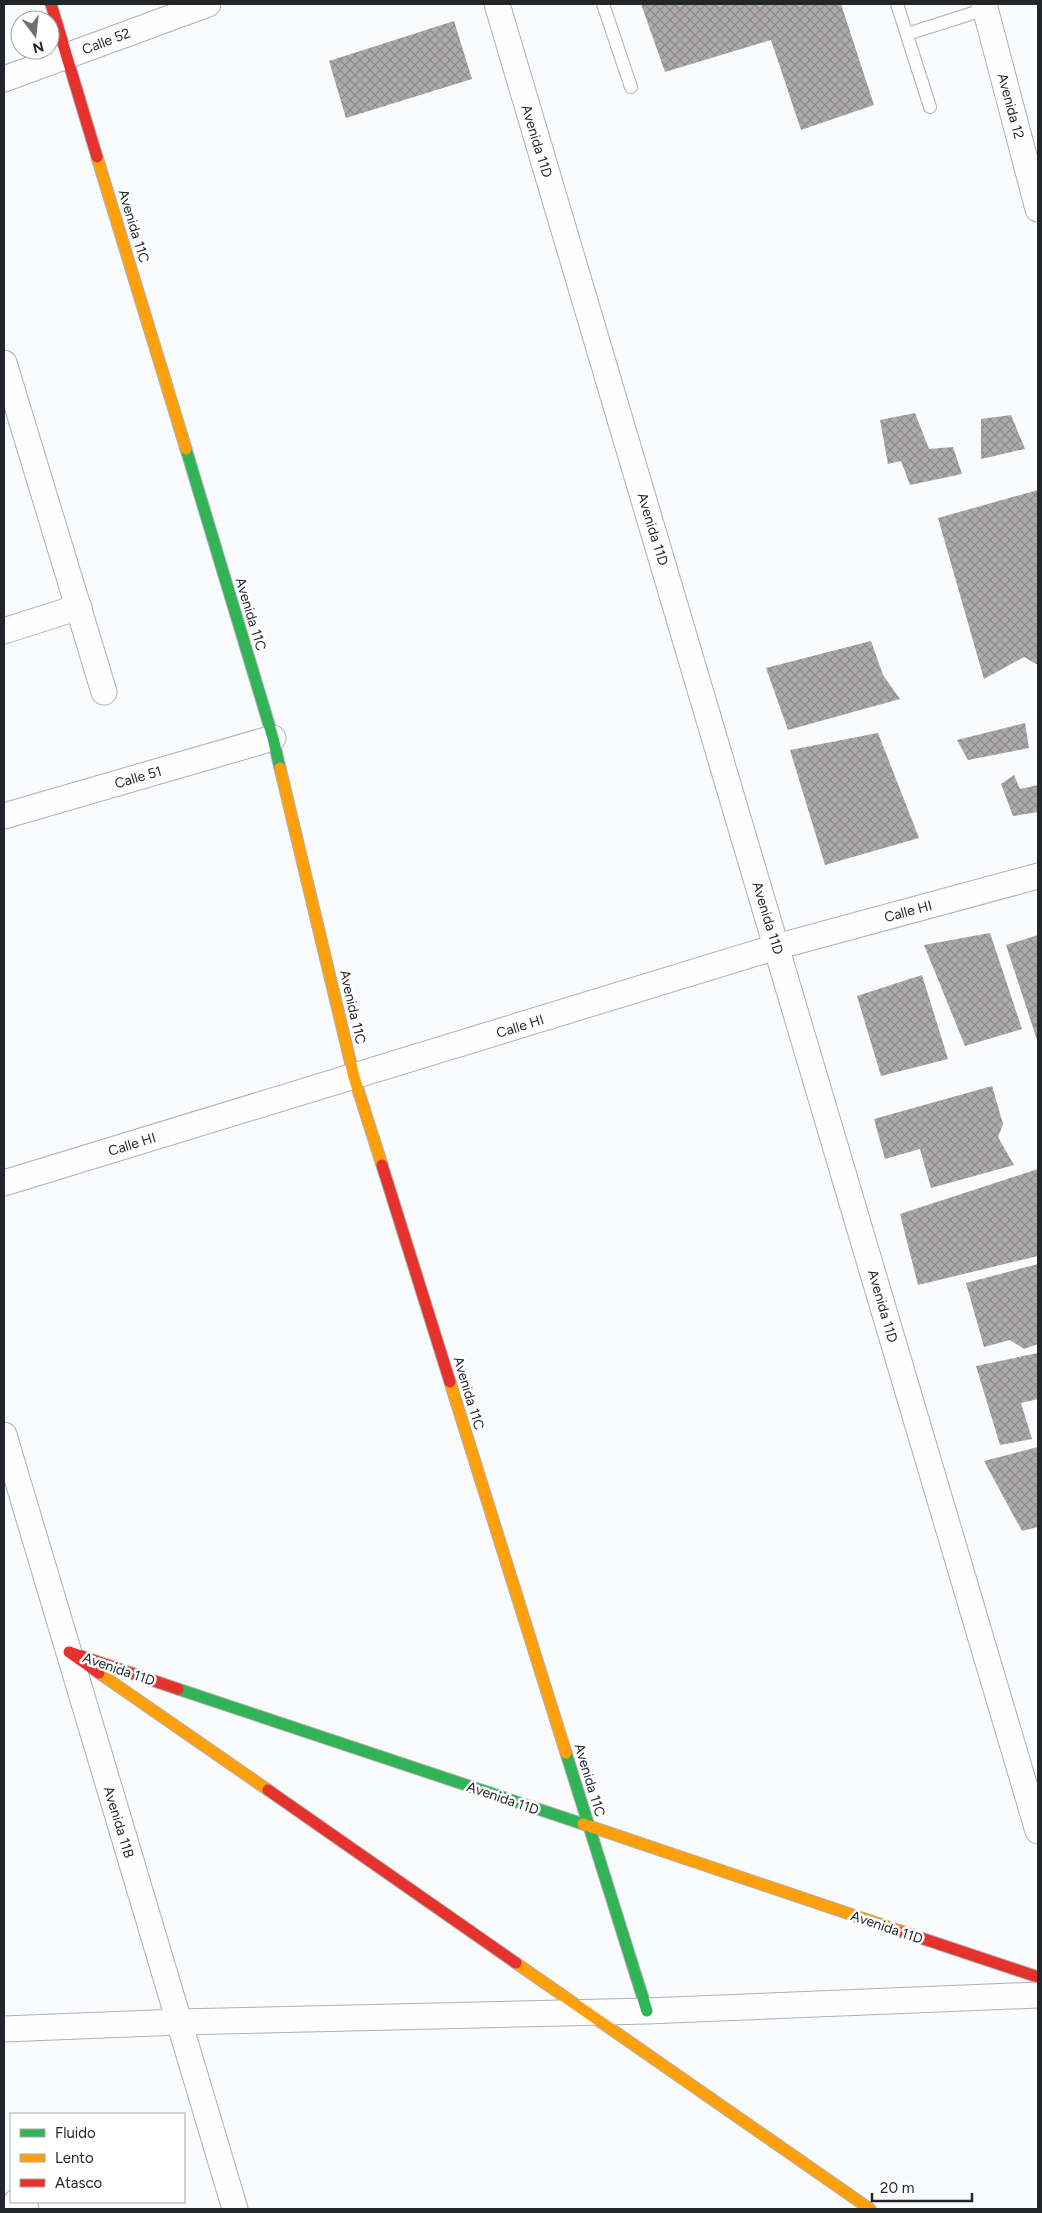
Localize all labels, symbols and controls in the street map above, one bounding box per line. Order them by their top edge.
north arrow [10,10,60,60]
street label: Calle 52 [80,25,133,58]
text: N [31,37,46,57]
street label: Avenida 12 [994,71,1027,141]
street label: Avenida 11D [517,103,556,180]
street label: Avenida 11C [114,188,153,265]
street label: Avenida 11D [633,491,672,568]
street label: Avenida 11C [231,576,270,653]
street label: Calle 51 [113,763,164,792]
street label: Avenida 11D [748,880,787,957]
street label: Calle HI [882,897,934,926]
street label: Avenida 11C [336,968,369,1046]
street label: Calle HI [494,1011,546,1042]
street label: Calle HI [106,1129,158,1160]
street label: Avenida 11D [864,1268,901,1345]
street label: Avenida 11C [449,1355,488,1432]
street label: Avenida 11D [81,1649,157,1690]
street label: Avenida 11C [570,1742,609,1819]
street label: Avenida 11D [465,1778,541,1819]
street label: Avenida 11B [100,1784,137,1860]
street label: Avenida 11D [849,1907,925,1948]
legend [10,2113,185,2203]
text: Fluido [55,2124,96,2142]
text: Lento [55,2149,94,2167]
scale bar [872,2170,972,2202]
text: Atasco [55,2174,103,2192]
text: 20 m [880,2179,914,2197]

